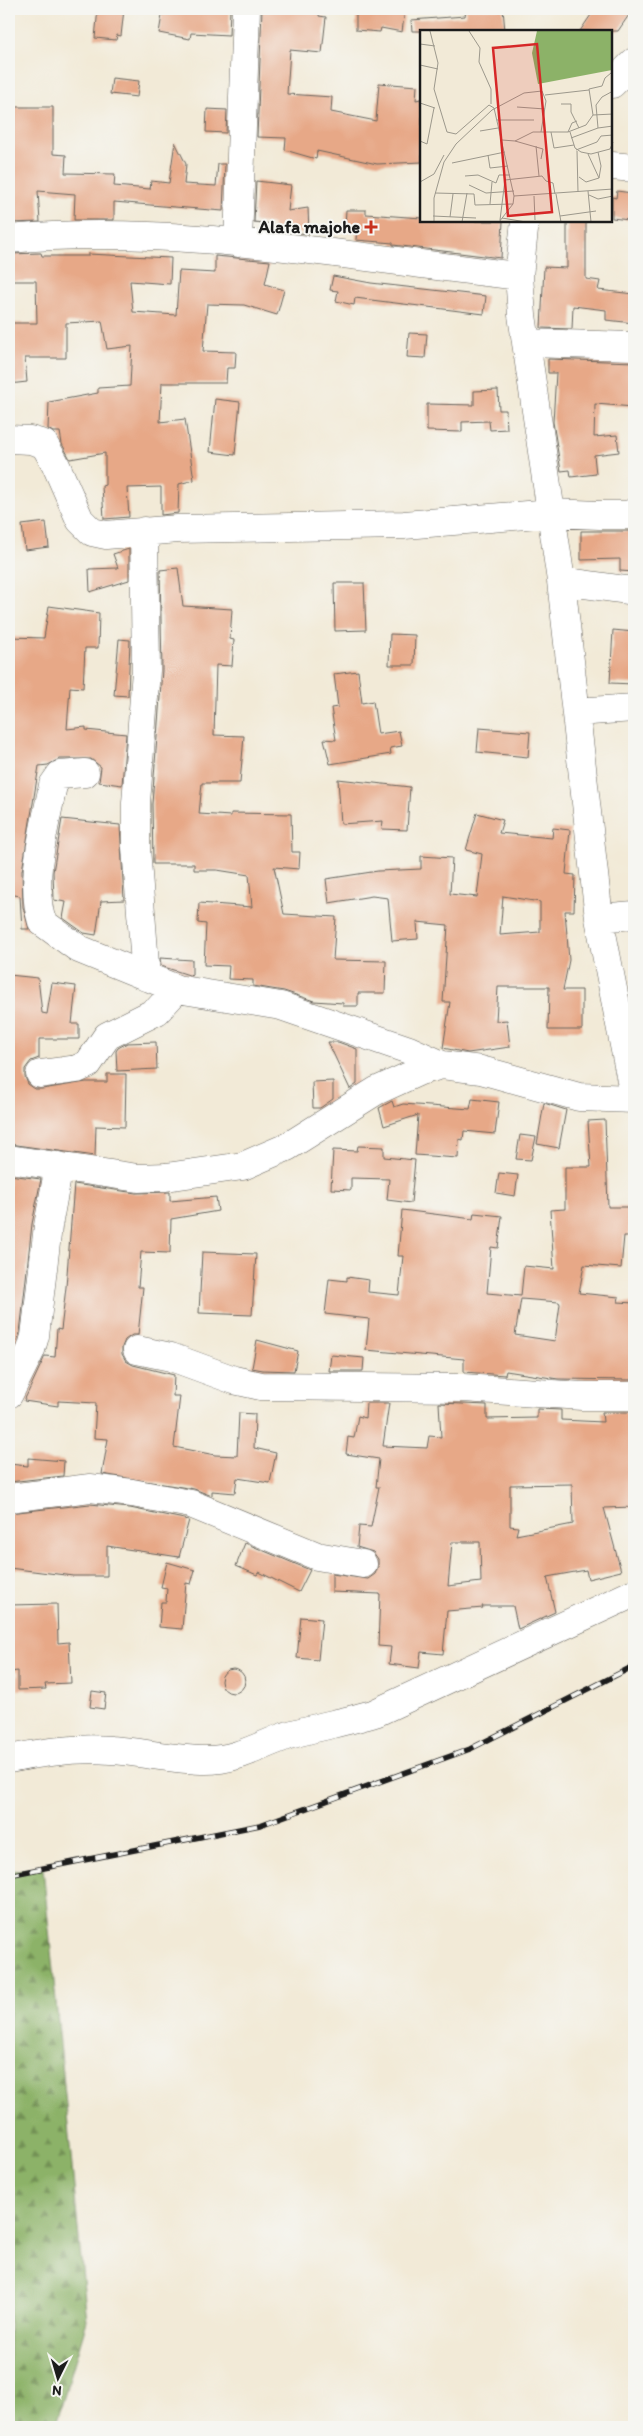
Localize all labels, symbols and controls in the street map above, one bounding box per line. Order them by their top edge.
inset map [420,30,613,222]
place label: Alafa majohe [257,216,360,238]
marker: Alafa majohe [364,220,378,234]
north arrow [32,2354,82,2404]
text: N [51,2382,62,2399]

